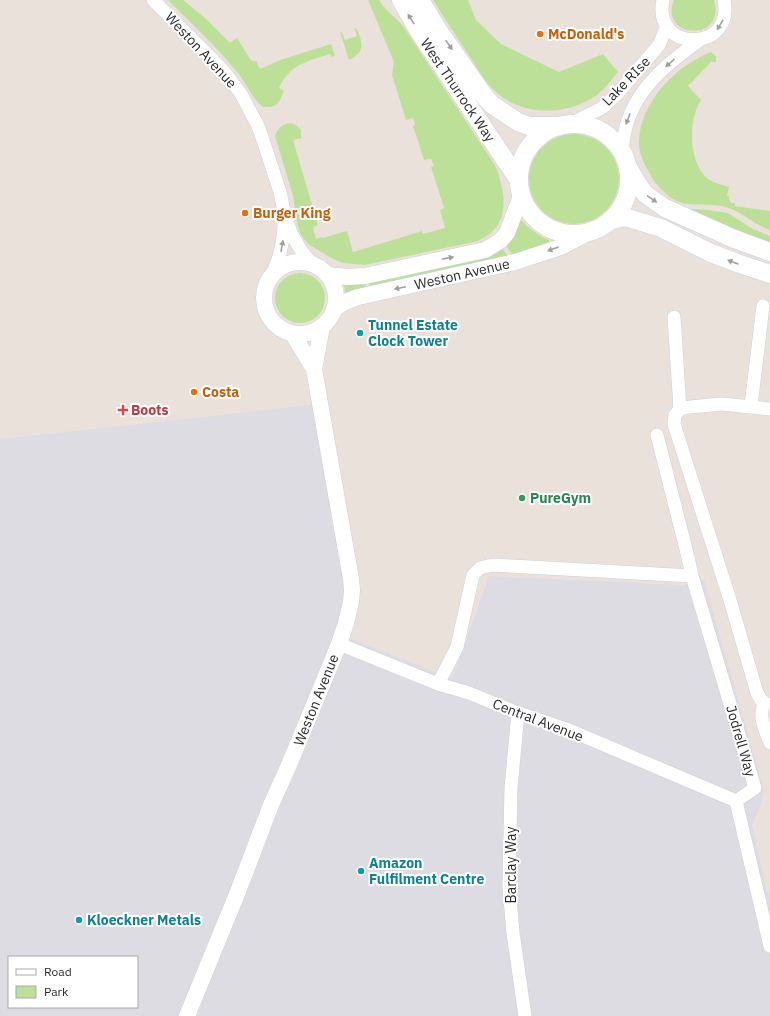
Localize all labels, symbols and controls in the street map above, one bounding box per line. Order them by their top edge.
street label: Weston Avenue [161,8,241,92]
one-way arrow [407,14,415,24]
one-way arrow [716,20,724,30]
place label: McDonald's [548,25,624,43]
marker: McDonald's [535,29,545,39]
street label: West Thurrock Way [417,35,499,145]
one-way arrow [445,39,453,50]
street label: Lake RIse [598,52,654,109]
one-way arrow [665,58,674,67]
one-way arrow [625,114,631,126]
one-way arrow [647,195,657,203]
place label: Burger King [253,204,331,222]
marker: Burger King [240,208,250,218]
one-way arrow [279,240,285,252]
one-way arrow [546,247,558,253]
street label: Weston Avenue [413,254,512,294]
one-way arrow [441,255,454,261]
one-way arrow [727,258,739,264]
one-way arrow [393,285,406,291]
place label: Tunnel Estate Clock Tower [368,316,458,350]
marker: Tunnel Estate Clock Tower [355,328,365,338]
place label: Costa [202,383,239,401]
marker: Costa [189,387,199,397]
place label: Boots [131,401,168,419]
marker: Boots [118,405,128,415]
place label: PureGym [530,489,591,507]
marker: PureGym [517,493,527,503]
street label: Weston Avenue [289,651,343,749]
street label: Central Avenue [490,694,586,746]
street label: Jodrell Way [722,703,760,779]
street label: Barclay Way [502,827,520,903]
place label: Amazon Fulfilment Centre [369,854,484,888]
marker: Amazon Fulfilment Centre [356,866,366,876]
place label: Kloeckner Metals [87,911,201,929]
marker: Kloeckner Metals [74,915,84,925]
legend [8,956,138,1008]
text: Road [44,964,72,979]
text: Park [44,984,69,999]

